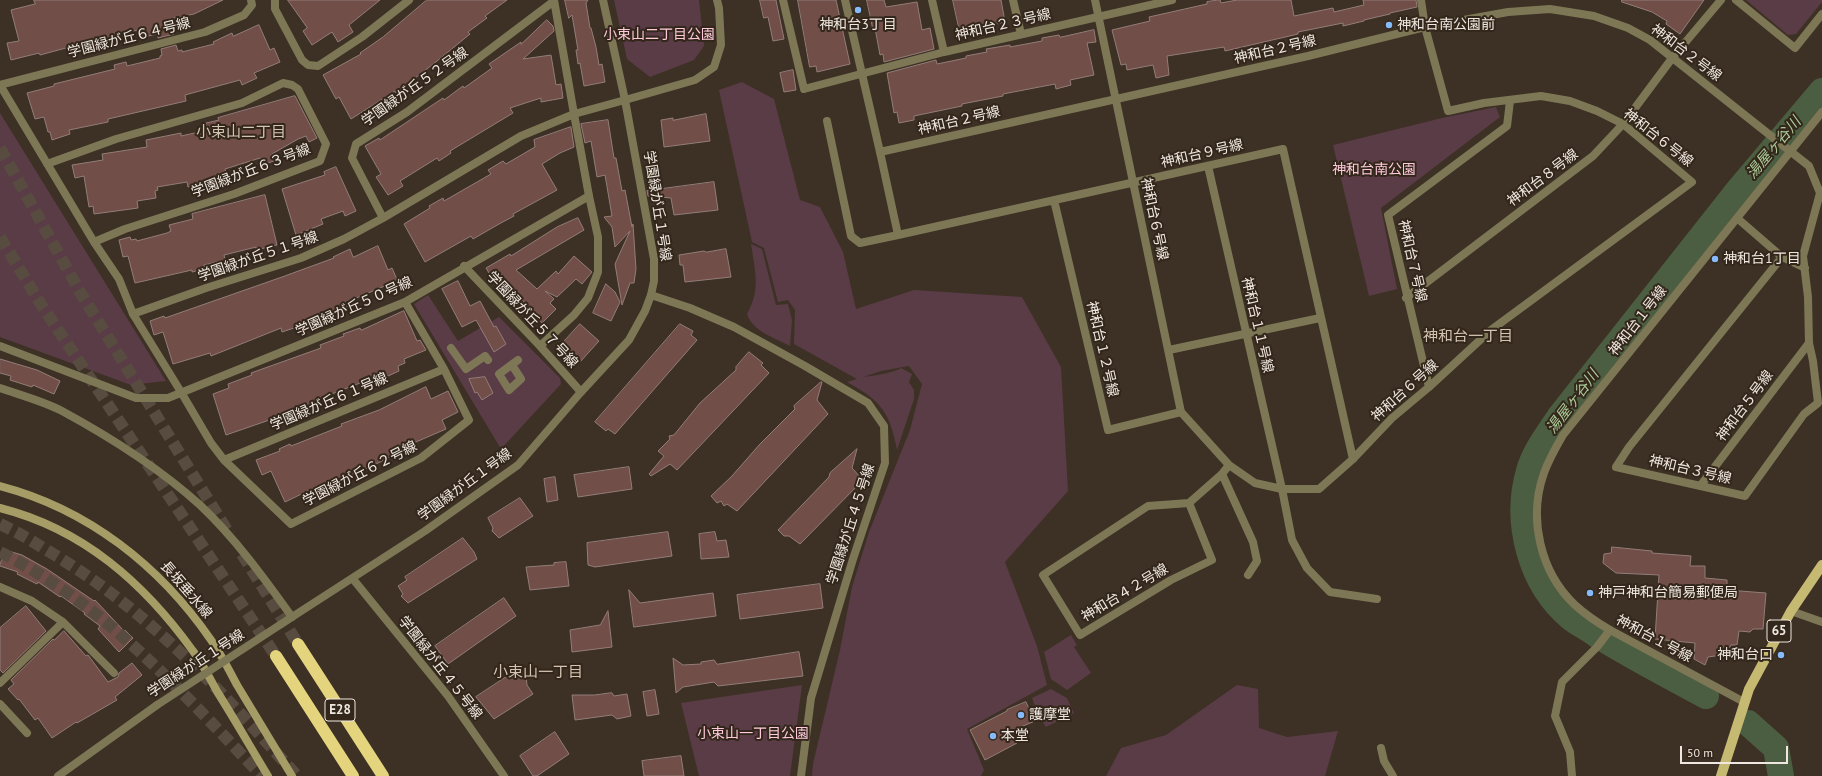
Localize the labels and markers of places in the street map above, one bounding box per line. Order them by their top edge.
marker: 神和台3丁目 [853,5,863,15]
place label: 神和台3丁目 [819,17,897,33]
place label: 神和台南公園前 [1397,17,1495,33]
marker: 神和台南公園前 [1384,20,1394,30]
place label: 神和台1丁目 [1723,251,1801,267]
marker: 神和台1丁目 [1710,254,1720,264]
place label: 神戸神和台簡易郵便局 [1598,585,1738,601]
marker: 神戸神和台簡易郵便局 [1585,588,1595,598]
place label: 神和台口 [1717,647,1773,663]
marker: 神和台口 [1776,650,1786,660]
place label: 護摩堂 [1029,707,1071,723]
marker: 護摩堂 [1016,710,1026,720]
place label: 本堂 [1001,728,1029,744]
marker: 本堂 [988,731,998,741]

